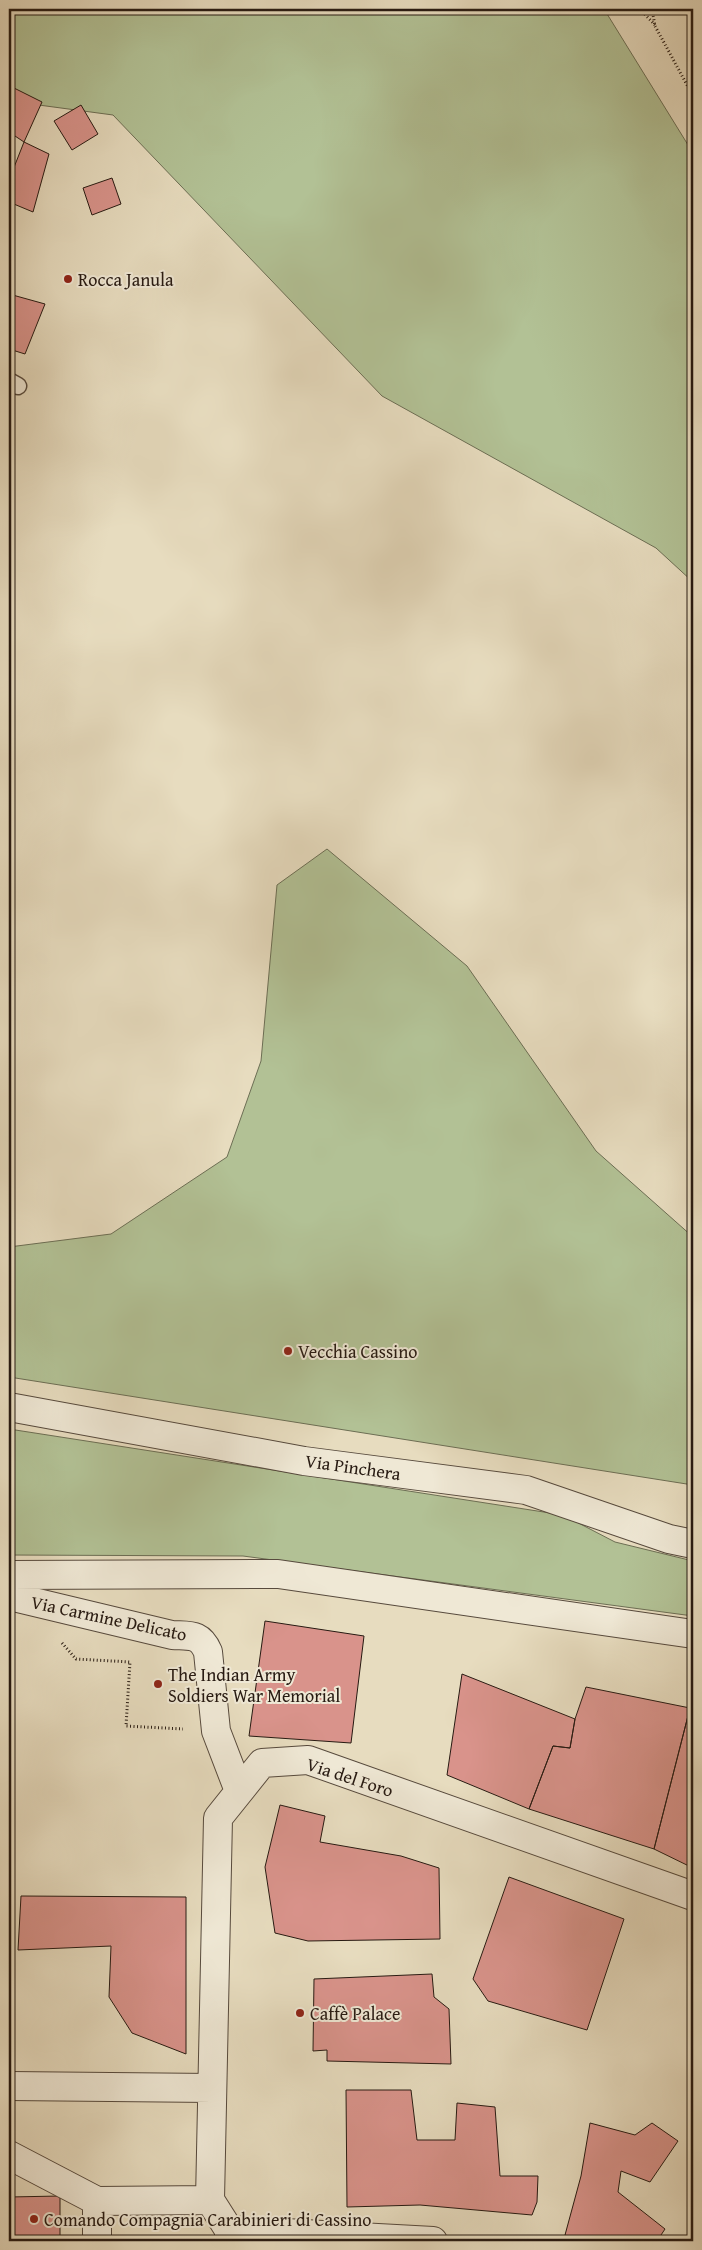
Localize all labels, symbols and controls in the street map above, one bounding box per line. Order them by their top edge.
place label: Rocca Janula [78,266,174,293]
marker: Rocca Janula [62,273,74,285]
place label: Vecchia Cassino [298,1338,417,1365]
marker: Vecchia Cassino [282,1345,294,1357]
street label: Via Pinchera [304,1447,403,1487]
street label: Via Carmine Delicato [29,1588,189,1648]
place label: The Indian Army Soldiers War Memorial [168,1661,340,1709]
marker: The Indian Army Soldiers War Memorial [152,1678,164,1690]
street label: Via del Foro [303,1750,397,1804]
place label: Caffè Palace [310,2000,400,2027]
marker: Caffè Palace [294,2007,306,2019]
place label: Comando Compagnia Carabinieri di Cassino [44,2206,372,2233]
marker: Comando Compagnia Carabinieri di Cassino [28,2213,40,2225]

